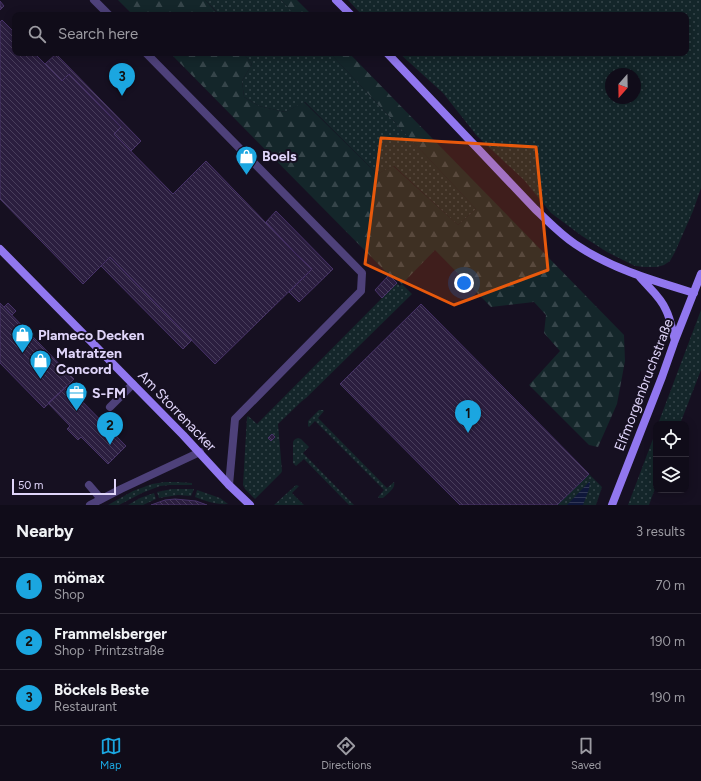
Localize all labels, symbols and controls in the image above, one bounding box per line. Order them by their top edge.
search box [12,12,689,56]
icon: search [26,23,48,45]
text: Search here [58,25,138,43]
pin: 3 [109,63,135,96]
north arrow [605,68,641,104]
shop icon: Boels [233,143,259,176]
place label: Boels [262,148,297,165]
your location [454,273,474,293]
street label: Elfmorgenbruchstraße [611,316,677,454]
shop icon: Plameco Decken [9,322,35,355]
place label: Plameco Decken [38,327,145,344]
place label: Matratzen Concord [56,345,122,378]
shop icon: Matratzen Concord [27,348,53,381]
street label: Am Storrenacker [134,367,220,455]
office icon: S-FM [64,380,90,413]
place label: S-FM [92,385,126,402]
pin: 1 [455,400,481,433]
pin: 2 [97,412,123,445]
map controls [653,421,689,493]
button: locate [653,421,689,457]
button: layers [653,457,689,493]
scale bar [12,477,116,496]
text: 50 m [18,479,43,492]
text: Nearby [16,521,74,541]
text: 3 results [636,524,685,539]
text: mömax [54,569,105,587]
text: 1 [26,578,32,593]
text: 70 m [655,578,685,593]
text: Shop [54,587,84,602]
text: Frammelsberger [54,625,167,643]
text: 2 [25,634,33,649]
text: 190 m [650,634,685,649]
text: Shop · Printzstraße [54,643,164,658]
text: Böckels Beste [54,681,149,699]
text: 3 [25,690,33,705]
text: 190 m [650,690,685,705]
text: Restaurant [54,699,117,714]
tab: Map [100,735,122,772]
tab: Directions [321,735,371,772]
tab: Saved [571,735,601,772]

